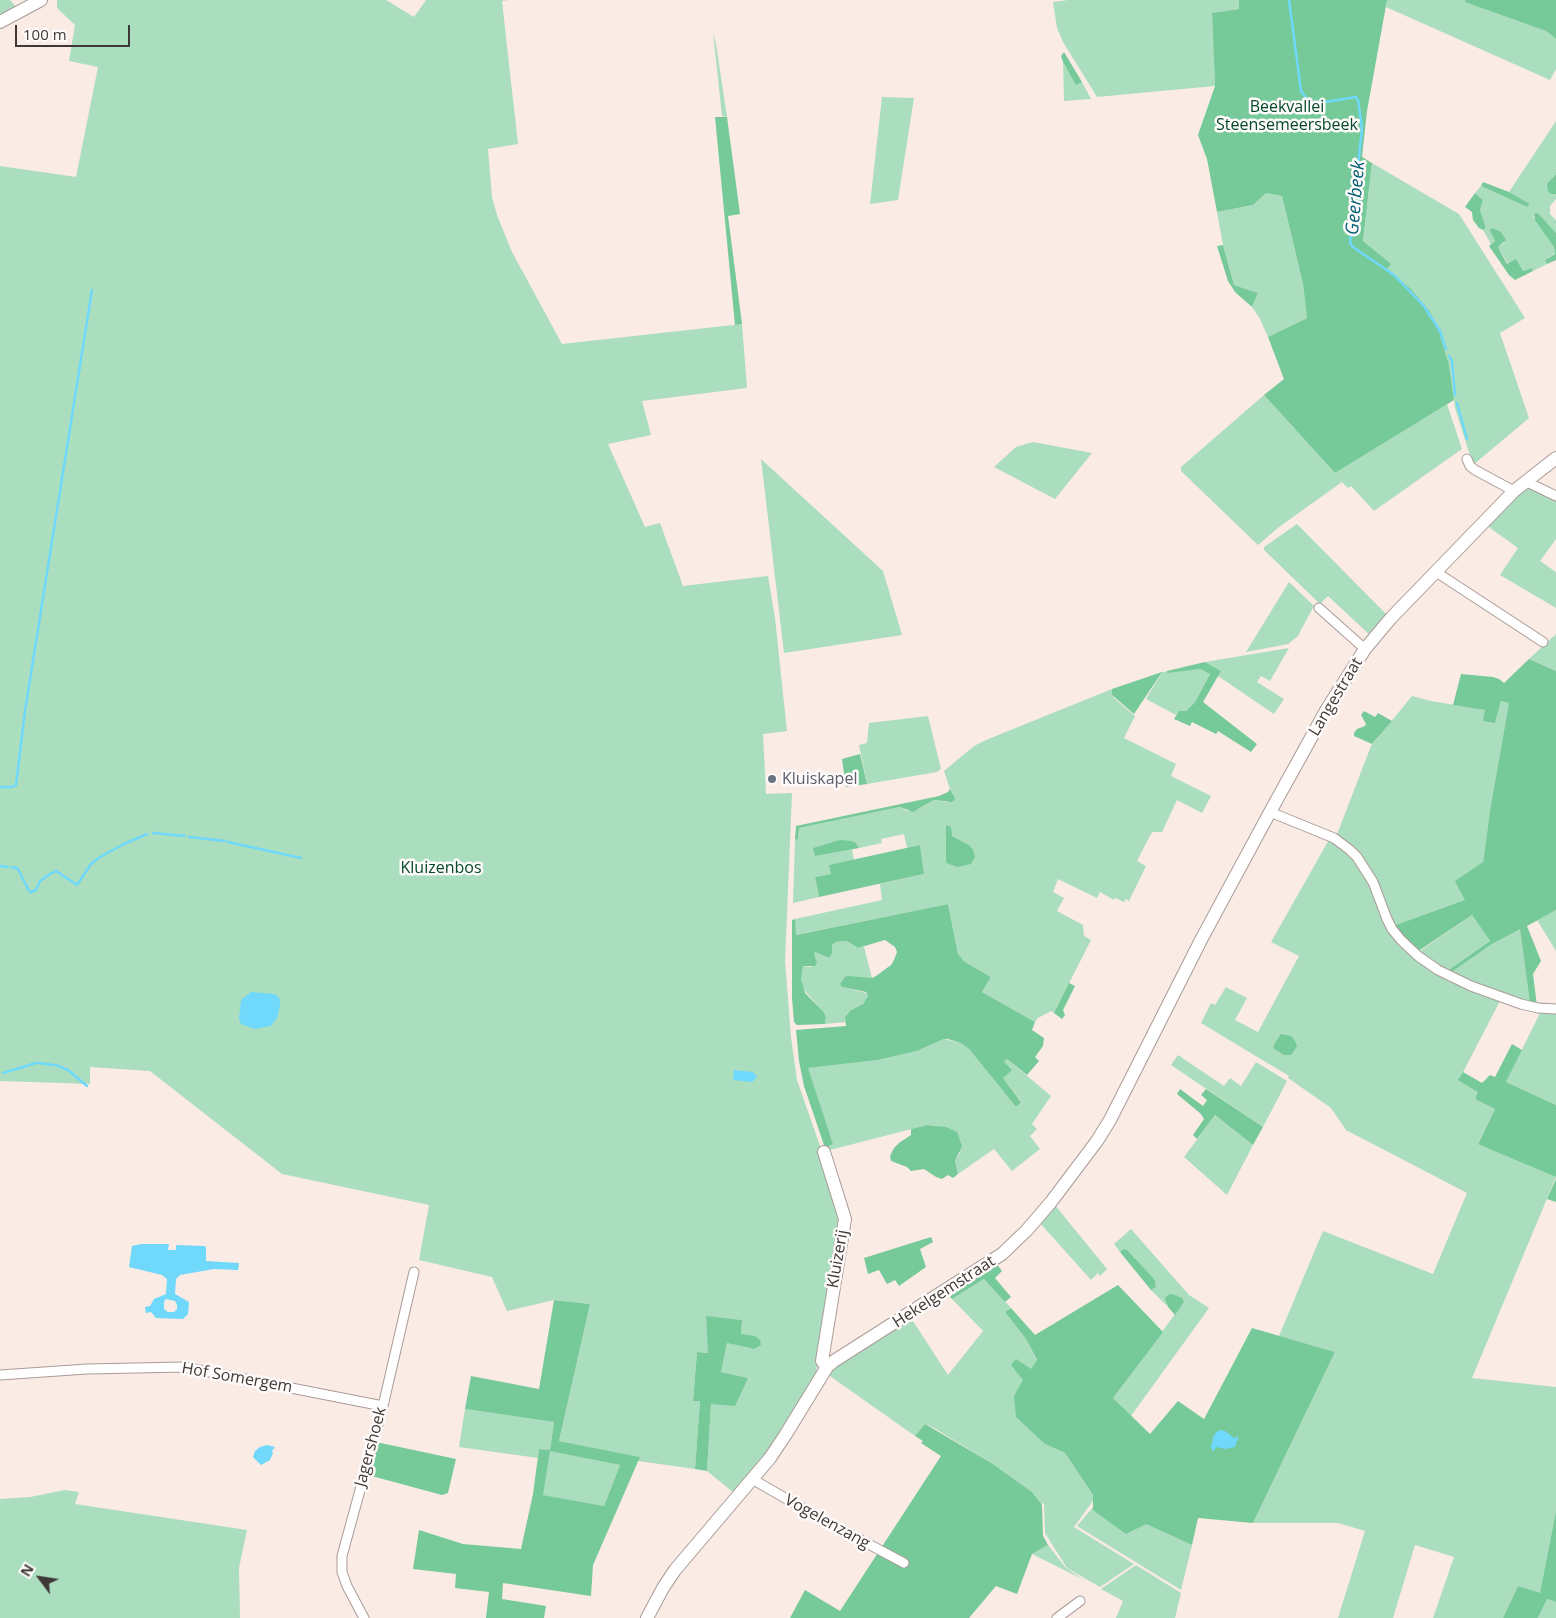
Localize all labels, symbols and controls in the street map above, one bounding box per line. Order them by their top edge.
scale bar [18,15,132,47]
text: 100 m [23,24,67,44]
park label: Beekvallei Steensemeersbeek [1216,97,1358,135]
water label: Geerbeek [1342,160,1370,236]
street label: Langestraat [1305,654,1367,740]
place label: Kluiskapel [782,769,857,789]
marker: Kluiskapel [766,773,778,785]
park label: Kluizenbos [400,858,482,878]
street label: Kluizerij [823,1228,853,1290]
street label: Hekelgemstraat [889,1252,999,1332]
street label: Hof Somergem [180,1359,294,1397]
street label: Jagershoek [351,1405,391,1489]
street label: Vogelenzang [781,1491,873,1553]
north arrow [15,1553,65,1603]
text: N [16,1560,38,1580]

